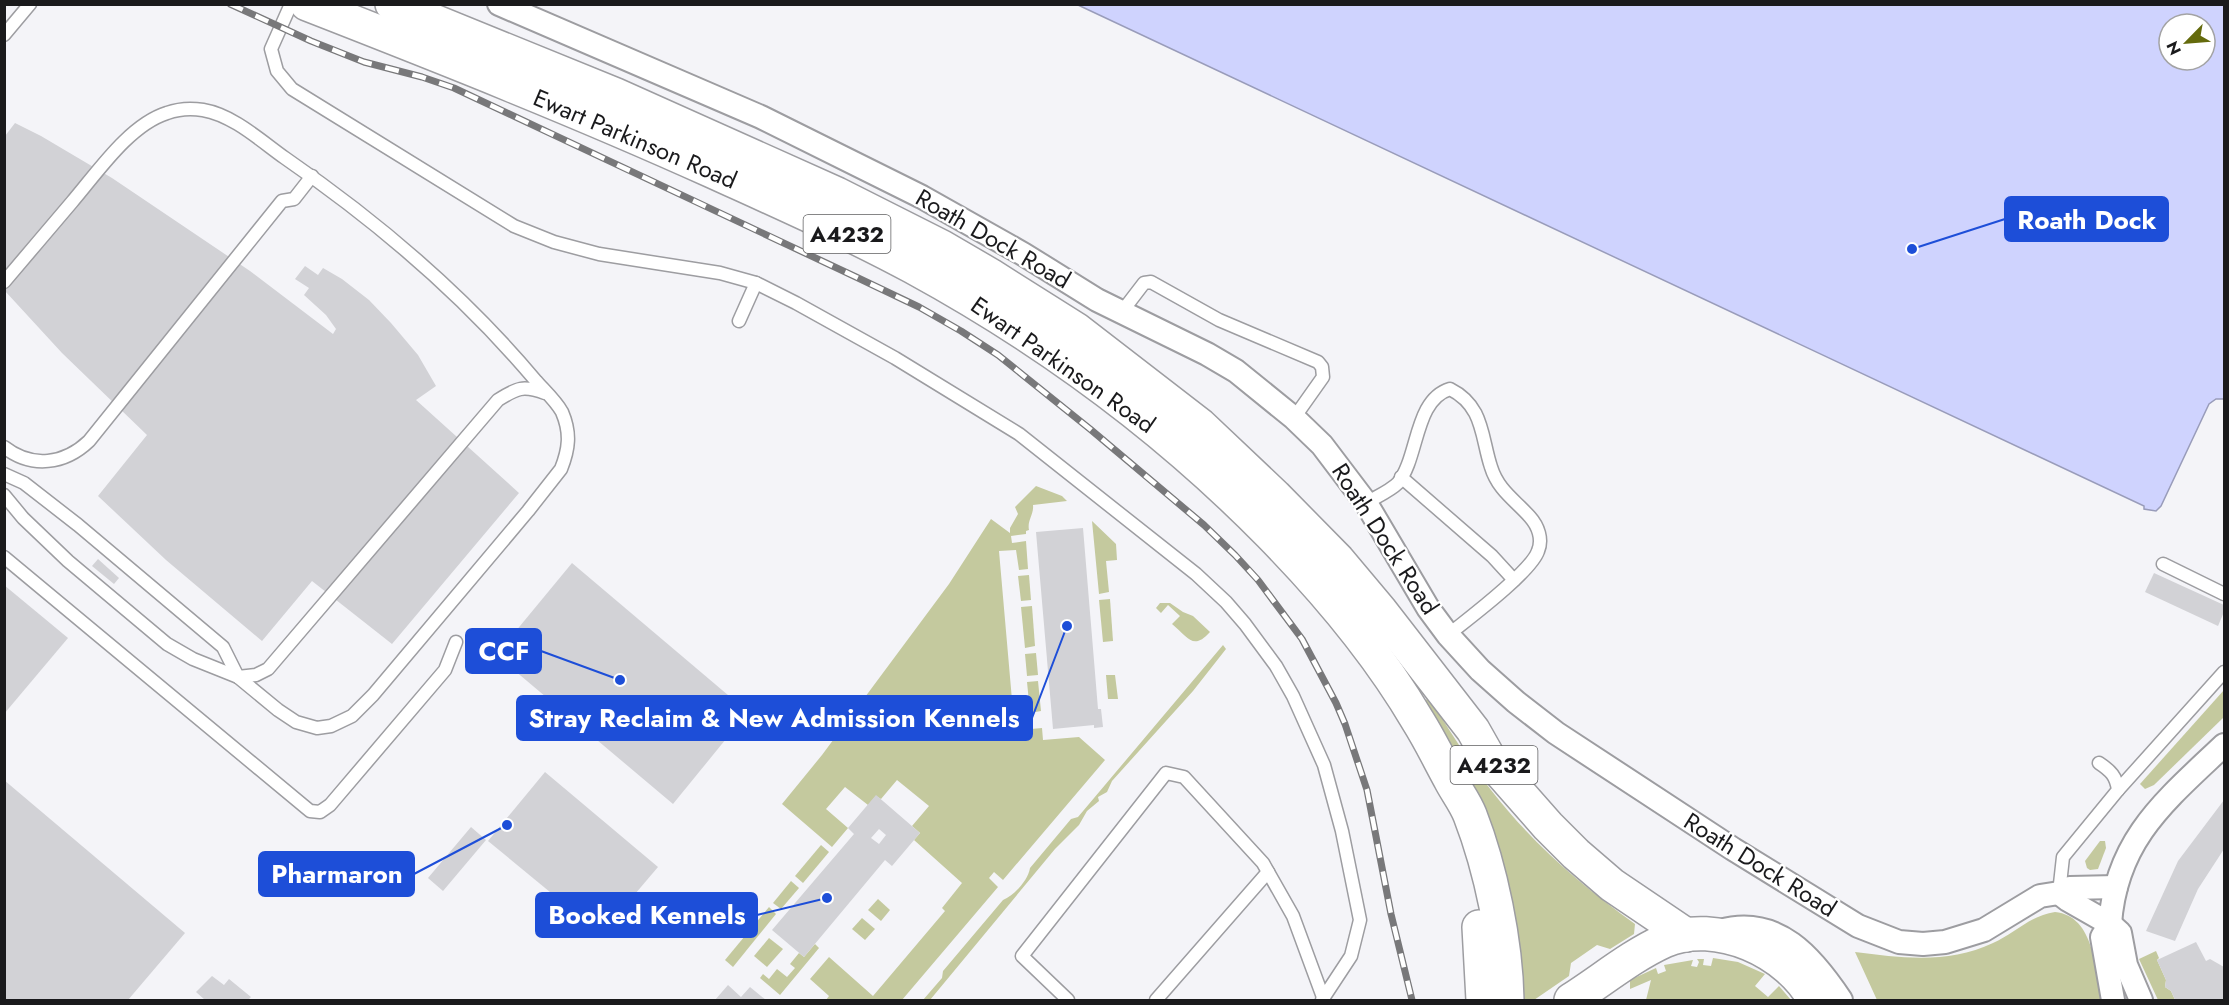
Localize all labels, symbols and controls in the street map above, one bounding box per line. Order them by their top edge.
north arrow [2157,12,2217,72]
text: N [2161,38,2187,59]
street label: Ewart Parkinson Road [528,80,742,197]
street label: Roath Dock Road [909,180,1077,297]
callout: Roath Dock [2005,197,2168,241]
text: Roath Dock [2017,201,2157,239]
road number: A4232 [804,215,890,253]
street label: Ewart Parkinson Road [964,288,1163,442]
street label: Roath Dock Road [1323,456,1448,621]
callout: CCF [466,629,541,673]
text: CCF [479,632,529,670]
callout: Stray Reclaim & New Admission Kennels [517,696,1032,740]
text: Stray Reclaim & New Admission Kennels [528,699,1020,737]
road number: A4232 [1450,746,1538,784]
street label: Roath Dock Road [1677,804,1843,926]
callout: Pharmaron [259,852,414,896]
text: Pharmaron [271,855,403,893]
callout: Booked Kennels [536,893,757,937]
text: Booked Kennels [548,896,746,934]

